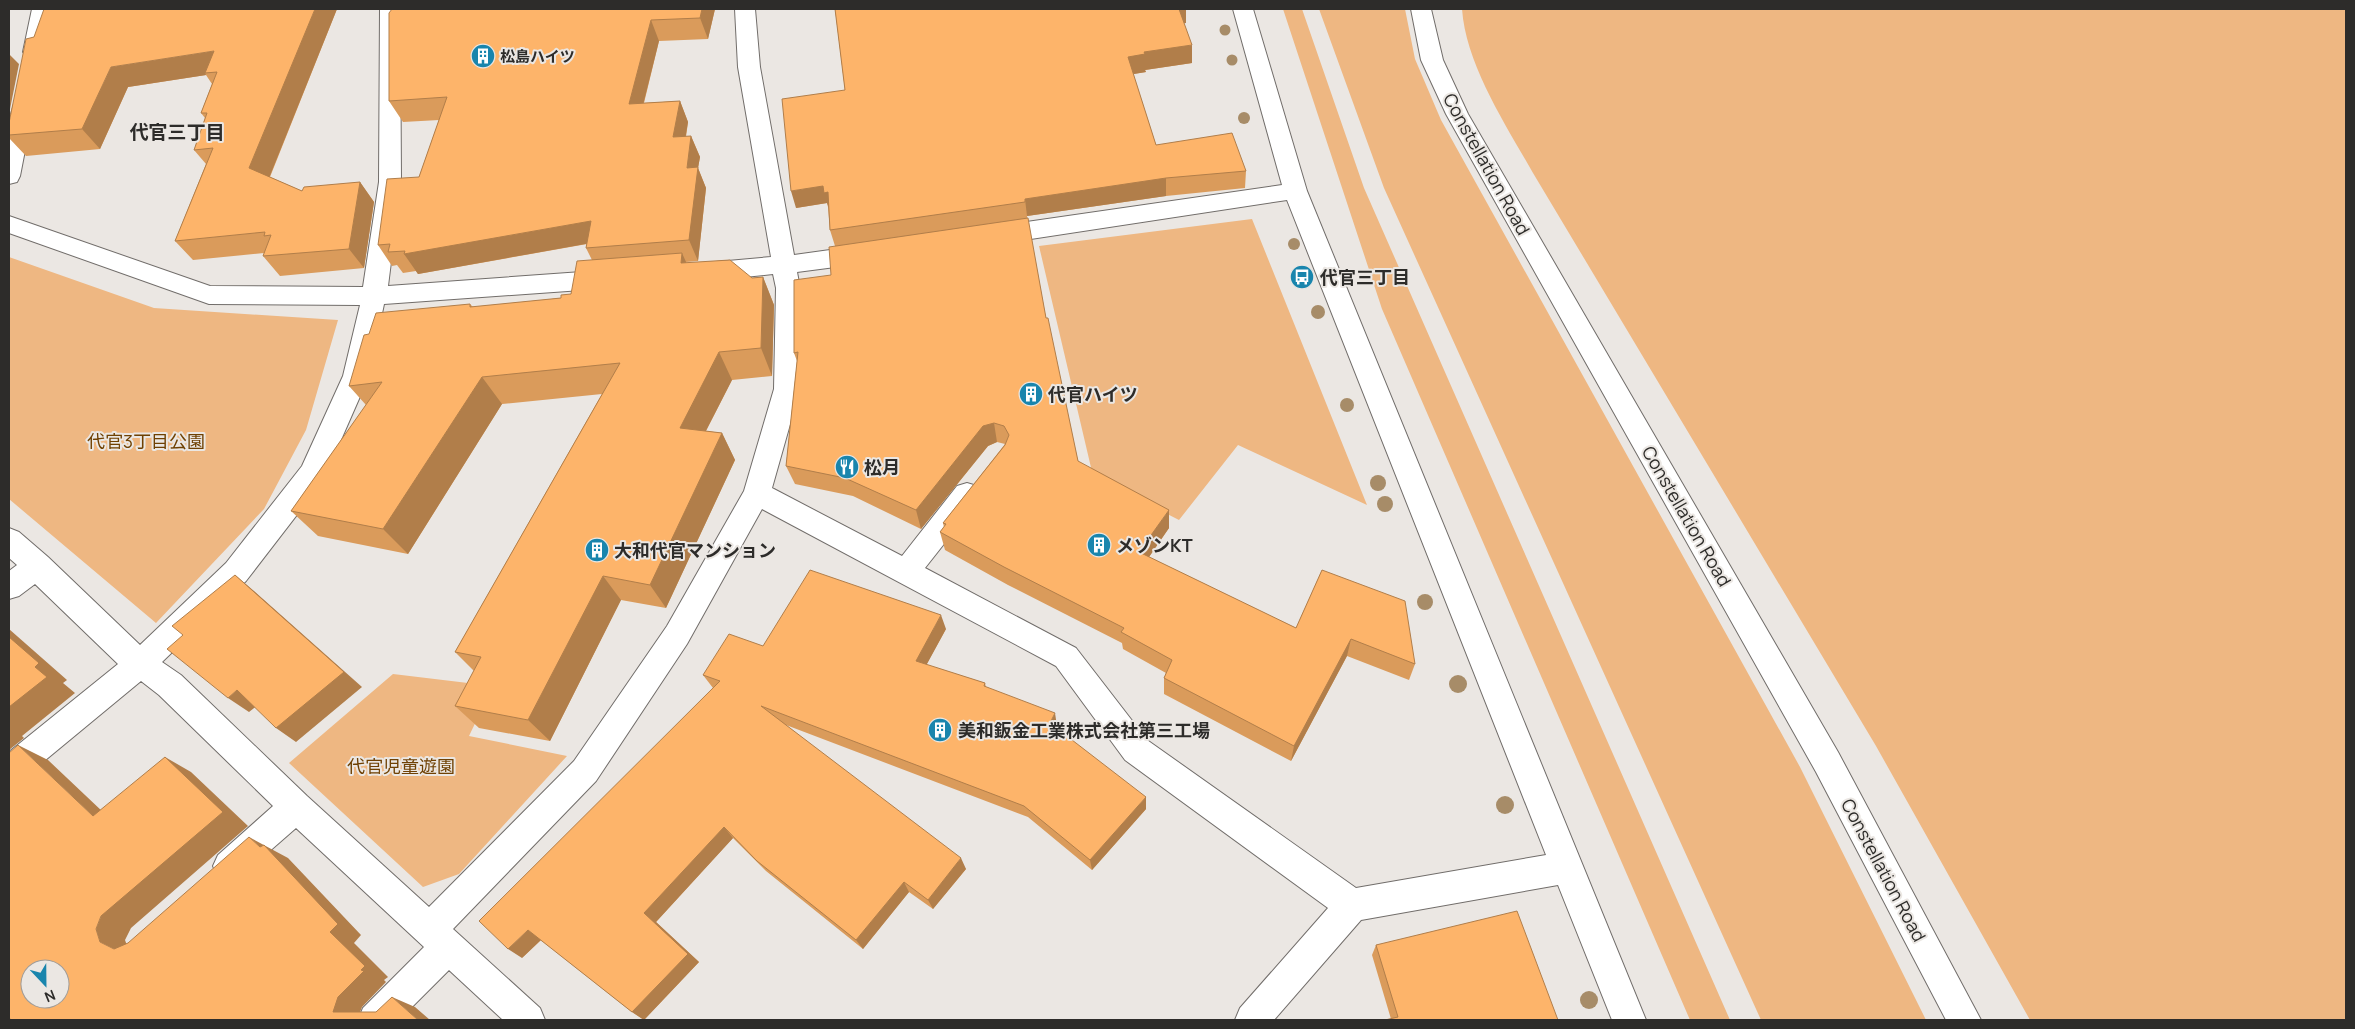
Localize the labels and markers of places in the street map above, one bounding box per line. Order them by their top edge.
building icon: 松島ハイツ [470,43,496,69]
place label: 松島ハイツ [500,46,575,67]
bus stop icon: 代官三丁目 [1289,264,1315,290]
place label: 代官三丁目 [1319,265,1410,289]
building icon: 代官ハイツ [1018,381,1044,407]
place label: 代官ハイツ [1047,382,1138,406]
restaurant icon: 松月 [834,454,860,480]
place label: 松月 [864,455,900,479]
building icon: メゾンKT [1086,532,1112,558]
place label: メゾンKT [1116,533,1193,557]
building icon: 大和代官マンション [584,537,610,563]
place label: 大和代官マンション [614,538,776,562]
building icon: 美和鈑金工業株式会社第三工場 [927,717,953,743]
place label: 美和鈑金工業株式会社第三工場 [958,718,1210,742]

